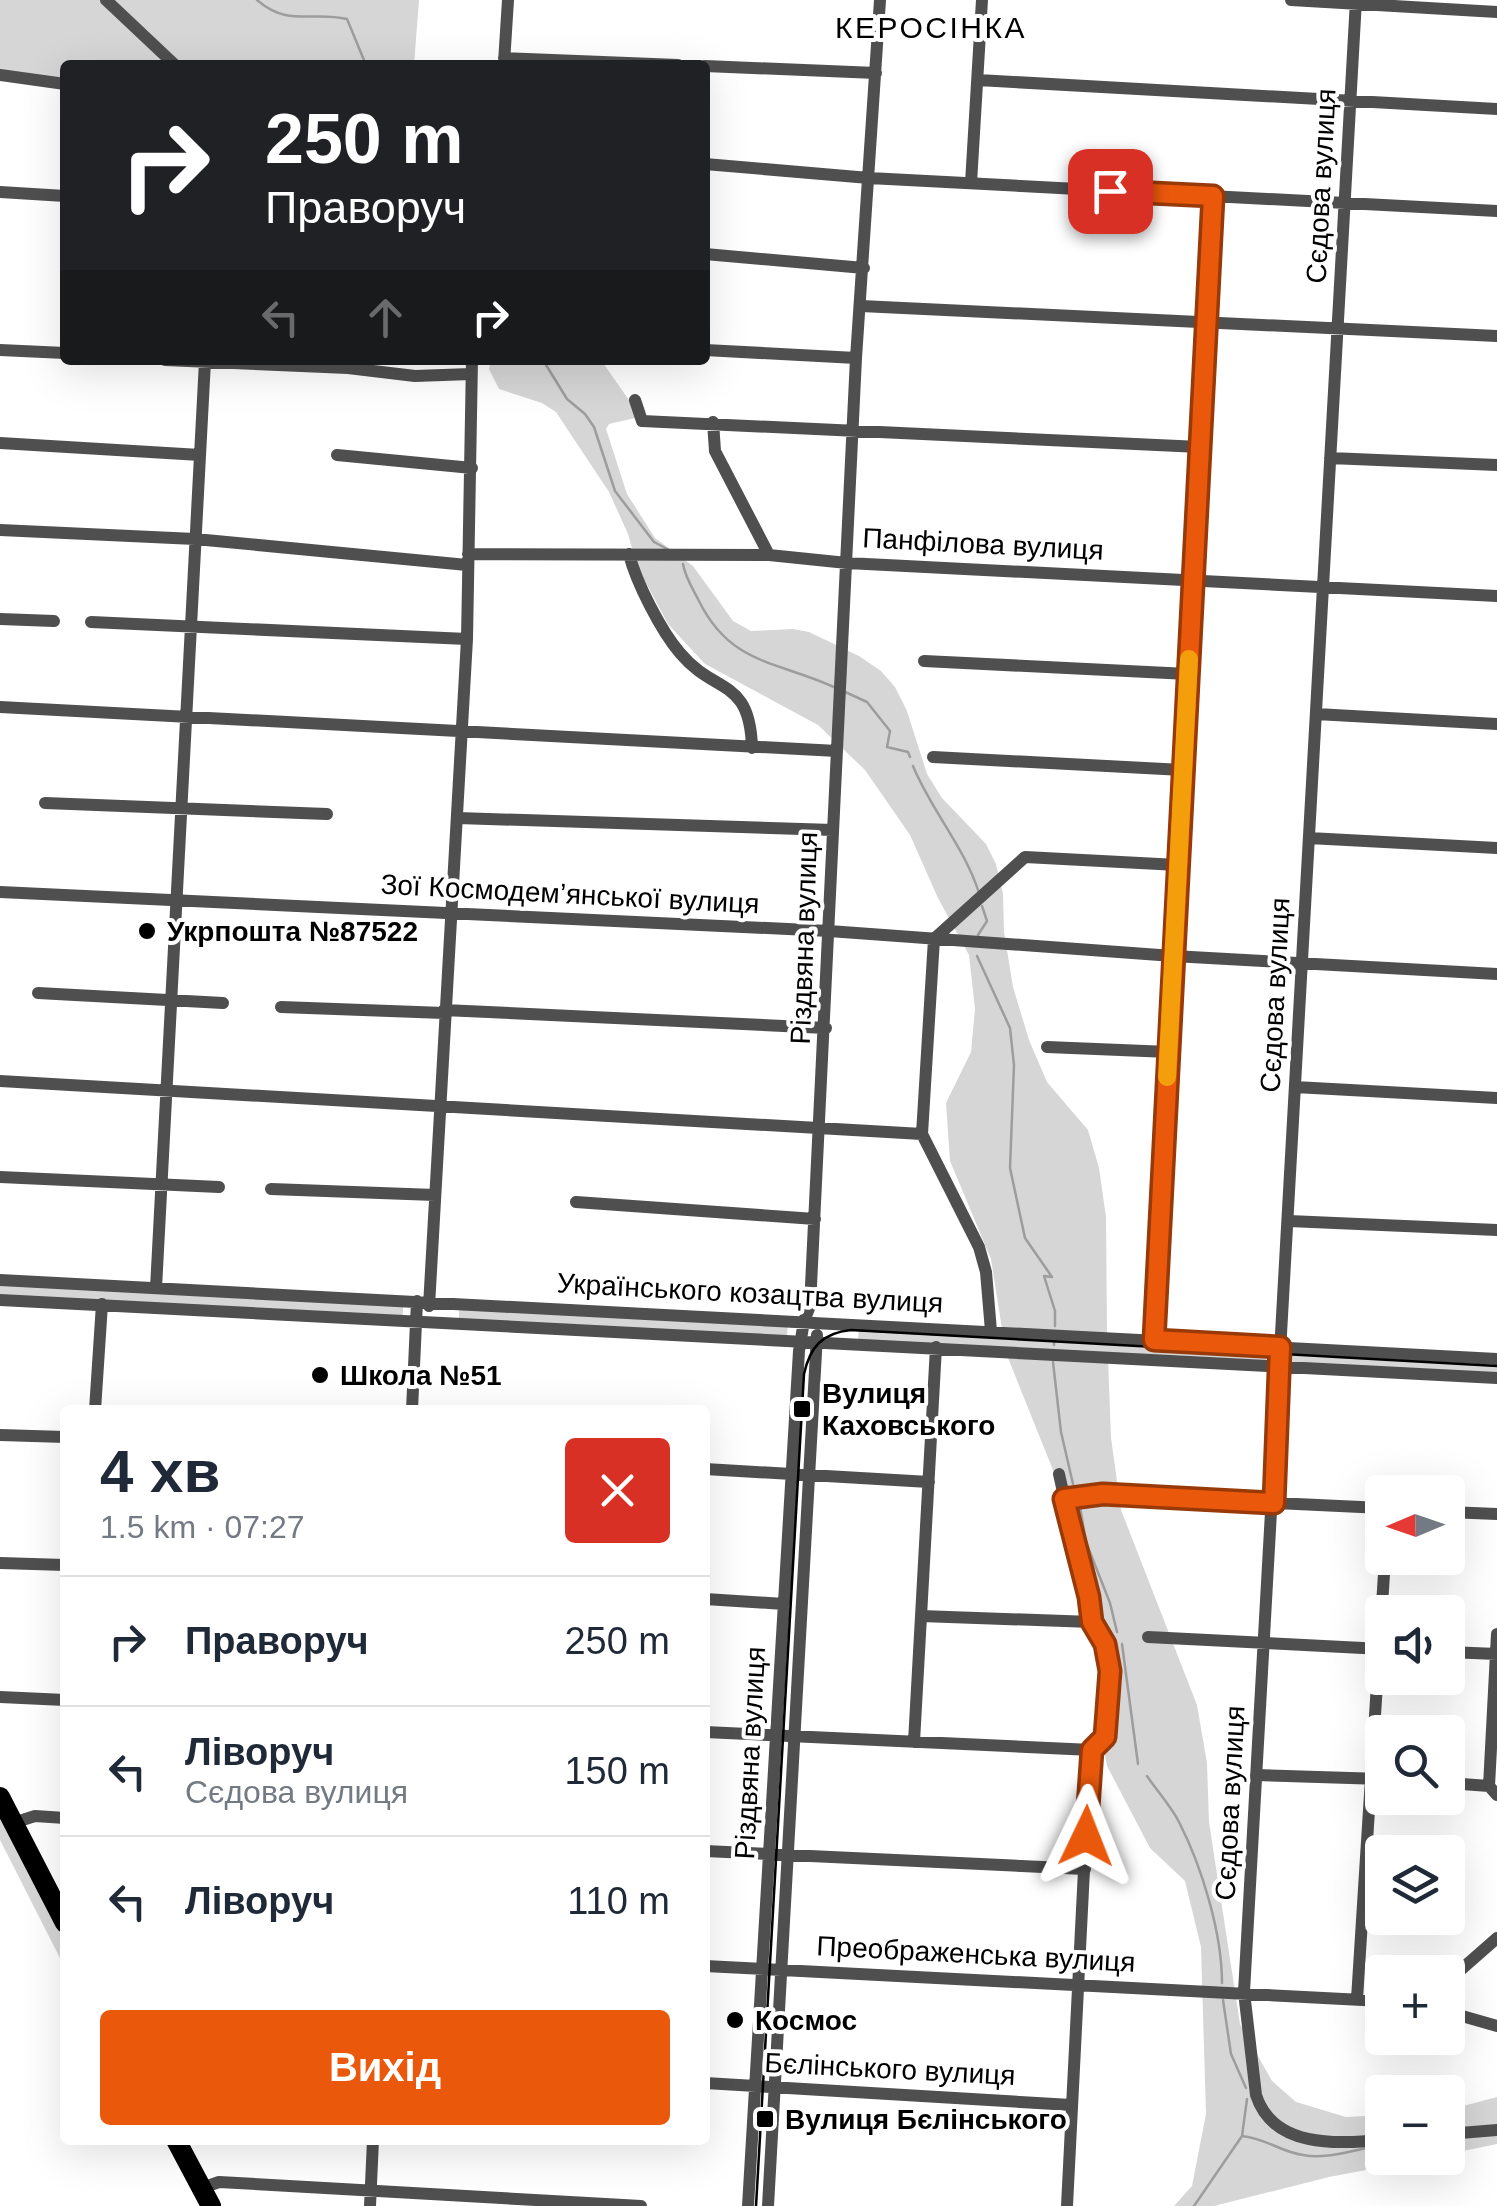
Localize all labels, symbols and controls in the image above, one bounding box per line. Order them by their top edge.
district label: КЕРОСІНКА [835,11,1027,44]
street label: Сєдова вулиця [1300,88,1342,284]
icon: right [100,100,230,230]
text: 250 m [265,100,463,178]
pin [1068,149,1153,234]
icon: arrive [1083,164,1138,219]
text: Праворуч [265,182,466,233]
icon: left [253,290,308,345]
icon: ahead [358,290,413,345]
icon: right [463,290,518,345]
street label: Панфілова вулиця [862,522,1104,566]
street label: Різдвяна вулиця [785,831,823,1045]
street label: Зої Космодем’янської вулиця [380,869,760,919]
street label: Сєдова вулиця [1254,897,1296,1093]
place label: Укрпошта №87522 [167,916,418,947]
marker: Укрпошта №87522 [136,920,158,942]
street label: Українського козацтва вулиця [556,1267,944,1319]
place label: Школа №51 [340,1360,502,1391]
marker: Школа №51 [309,1364,331,1386]
place label: Вулиця Каховського [822,1378,995,1441]
marker: Вулиця Каховського [791,1398,813,1420]
text: 4 хв [100,1438,220,1505]
button: close [565,1438,670,1543]
north arrow [1365,1475,1465,1575]
map controls [1365,1475,1465,2175]
text: 1.5 km · 07:27 [100,1509,305,1545]
button: sound [1365,1595,1465,1695]
icon: right [100,1614,155,1669]
text: Праворуч [185,1620,369,1662]
text: 250 m [564,1620,670,1662]
street label: Різдвяна вулиця [729,1646,771,1860]
street label: Сєдова вулиця [1209,1705,1251,1901]
button: search [1365,1715,1465,1815]
text: Ліворуч [185,1731,334,1773]
icon: left [100,1744,155,1799]
text: 150 m [564,1750,670,1792]
text: Сєдова вулиця [185,1774,408,1810]
position arrow [1034,1784,1138,1888]
button: layers [1365,1835,1465,1935]
icon: left [100,1874,155,1929]
text: Ліворуч [185,1880,334,1922]
text: 110 m [567,1880,670,1922]
street label: Преображенська вулиця [816,1930,1136,1978]
button: + [1365,1955,1465,2055]
place label: Космос [755,2005,857,2036]
marker: Космос [724,2009,746,2031]
button: Вихід [100,2010,670,2125]
street label: Бєлінського вулиця [764,2047,1016,2091]
button: − [1365,2075,1465,2175]
place label: Вулиця Бєлінського [785,2104,1067,2135]
marker: Вулиця Бєлінського [754,2108,776,2130]

